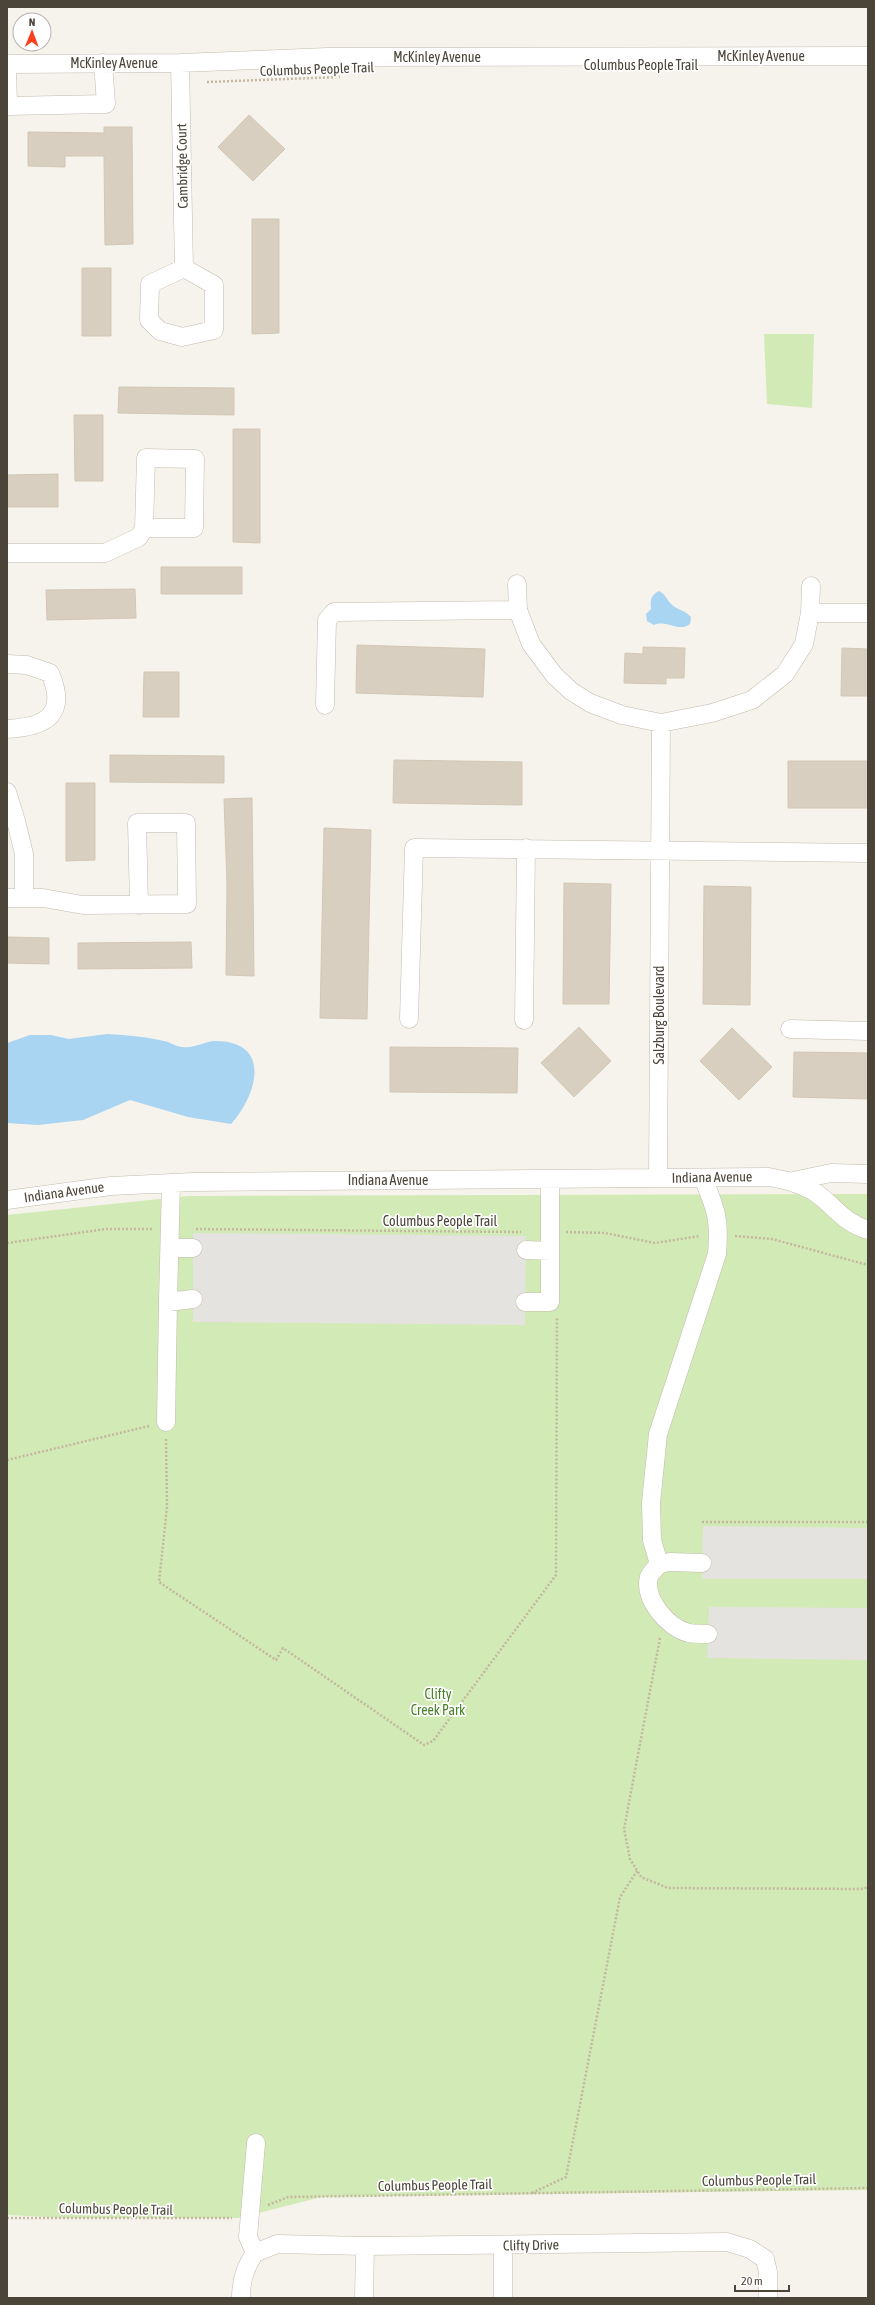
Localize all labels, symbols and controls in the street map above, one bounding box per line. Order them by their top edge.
north arrow [12,12,52,52]
text: N [29,16,36,28]
street label: McKinley Avenue [717,48,805,64]
street label: McKinley Avenue [393,49,481,65]
street label: McKinley Avenue [70,55,158,71]
street label: Columbus People Trail [584,57,698,73]
street label: Columbus People Trail [260,59,375,79]
street label: Cambridge Court [173,123,191,209]
street label: Salzburg Boulevard [651,966,667,1064]
street label: Indiana Avenue [672,1168,752,1186]
street label: Indiana Avenue [348,1172,428,1188]
street label: Indiana Avenue [23,1178,105,1206]
street label: Columbus People Trail [383,1213,497,1229]
park label: Clifty Creek Park [411,1686,465,1718]
street label: Columbus People Trail [702,2171,817,2189]
street label: Columbus People Trail [378,2176,493,2194]
street label: Columbus People Trail [59,2200,174,2218]
street label: Clifty Drive [503,2237,559,2253]
scale bar [735,2267,789,2293]
text: 20 m [741,2274,763,2288]

